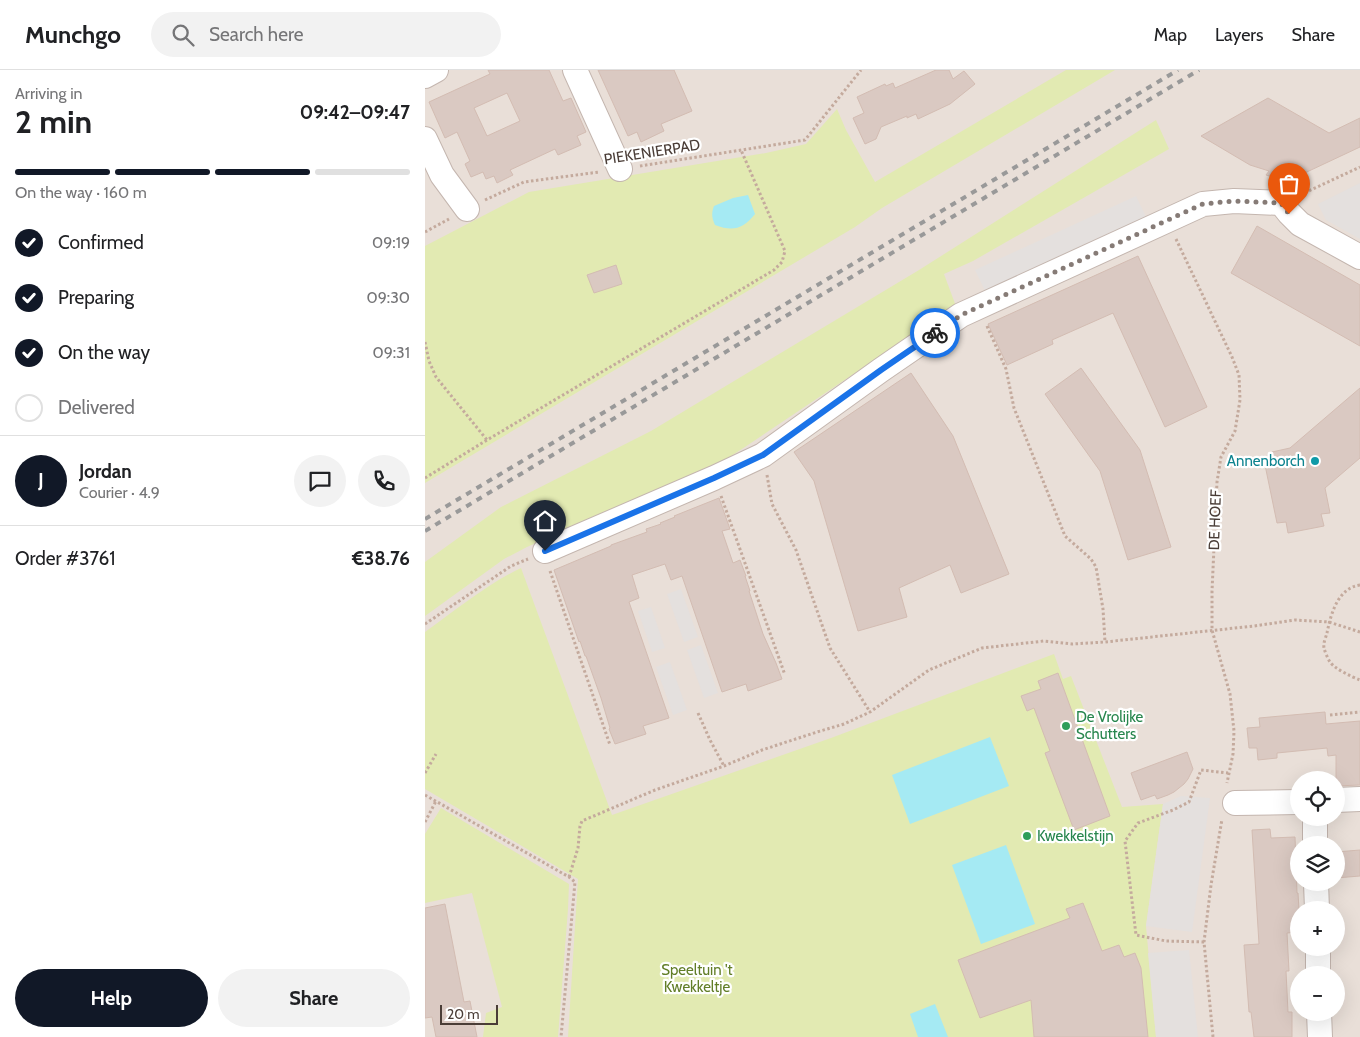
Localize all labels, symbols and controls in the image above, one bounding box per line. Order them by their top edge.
search box [151,12,501,57]
text: Munchgo [25,20,121,49]
icon: search [169,21,197,49]
text: Search here [209,23,303,46]
text: Map [1154,24,1187,46]
text: Layers [1215,24,1264,46]
text: Share [1292,24,1335,46]
text: Arriving in [15,84,82,103]
text: 09:42–09:47 [300,101,410,124]
text: 2 min [15,102,92,141]
street label: PIEKENIERPAD [602,135,702,169]
pin [1268,163,1310,214]
icon: bag [1275,170,1303,198]
text: On the way · 160 m [15,183,147,202]
icon: check [15,229,43,257]
text: Confirmed [58,231,144,254]
text: 09:19 [372,233,410,252]
icon: check [15,284,43,312]
text: Preparing [58,286,134,309]
text: 09:30 [367,288,410,307]
courier [910,308,960,358]
icon: bike [921,319,949,347]
icon: check [15,339,43,367]
text: On the way [58,341,150,364]
text: 09:31 [373,343,410,362]
text: Delivered [58,396,135,419]
place label: Annenborch [1227,452,1305,470]
button: chat [294,455,346,507]
button: phone [358,455,410,507]
marker: Annenborch [1309,455,1321,467]
text: Jordan [79,460,132,483]
text: J [38,469,44,492]
text: Courier · 4.9 [79,483,160,502]
street label: DE HOEF [1205,489,1225,551]
pin [524,500,566,551]
icon: home [531,507,559,535]
text: Order #3761 [15,547,115,570]
text: €38.76 [352,547,410,570]
place label: De Vrolijke Schutters [1076,708,1144,743]
marker: De Vrolijke Schutters [1060,720,1072,732]
map controls [1290,771,1345,1021]
button: locate [1290,771,1345,826]
place label: Kwekkelstijn [1037,827,1114,845]
marker: Kwekkelstijn [1021,830,1033,842]
button: layers [1290,836,1345,891]
button: + [1290,901,1345,956]
park label: Speeltuin 't Kwekkeltje [661,961,733,996]
button: − [1290,966,1345,1021]
button: Help [15,969,208,1027]
button: Share [218,969,410,1027]
scale bar [440,1002,497,1025]
text: 20 m [447,1005,480,1023]

